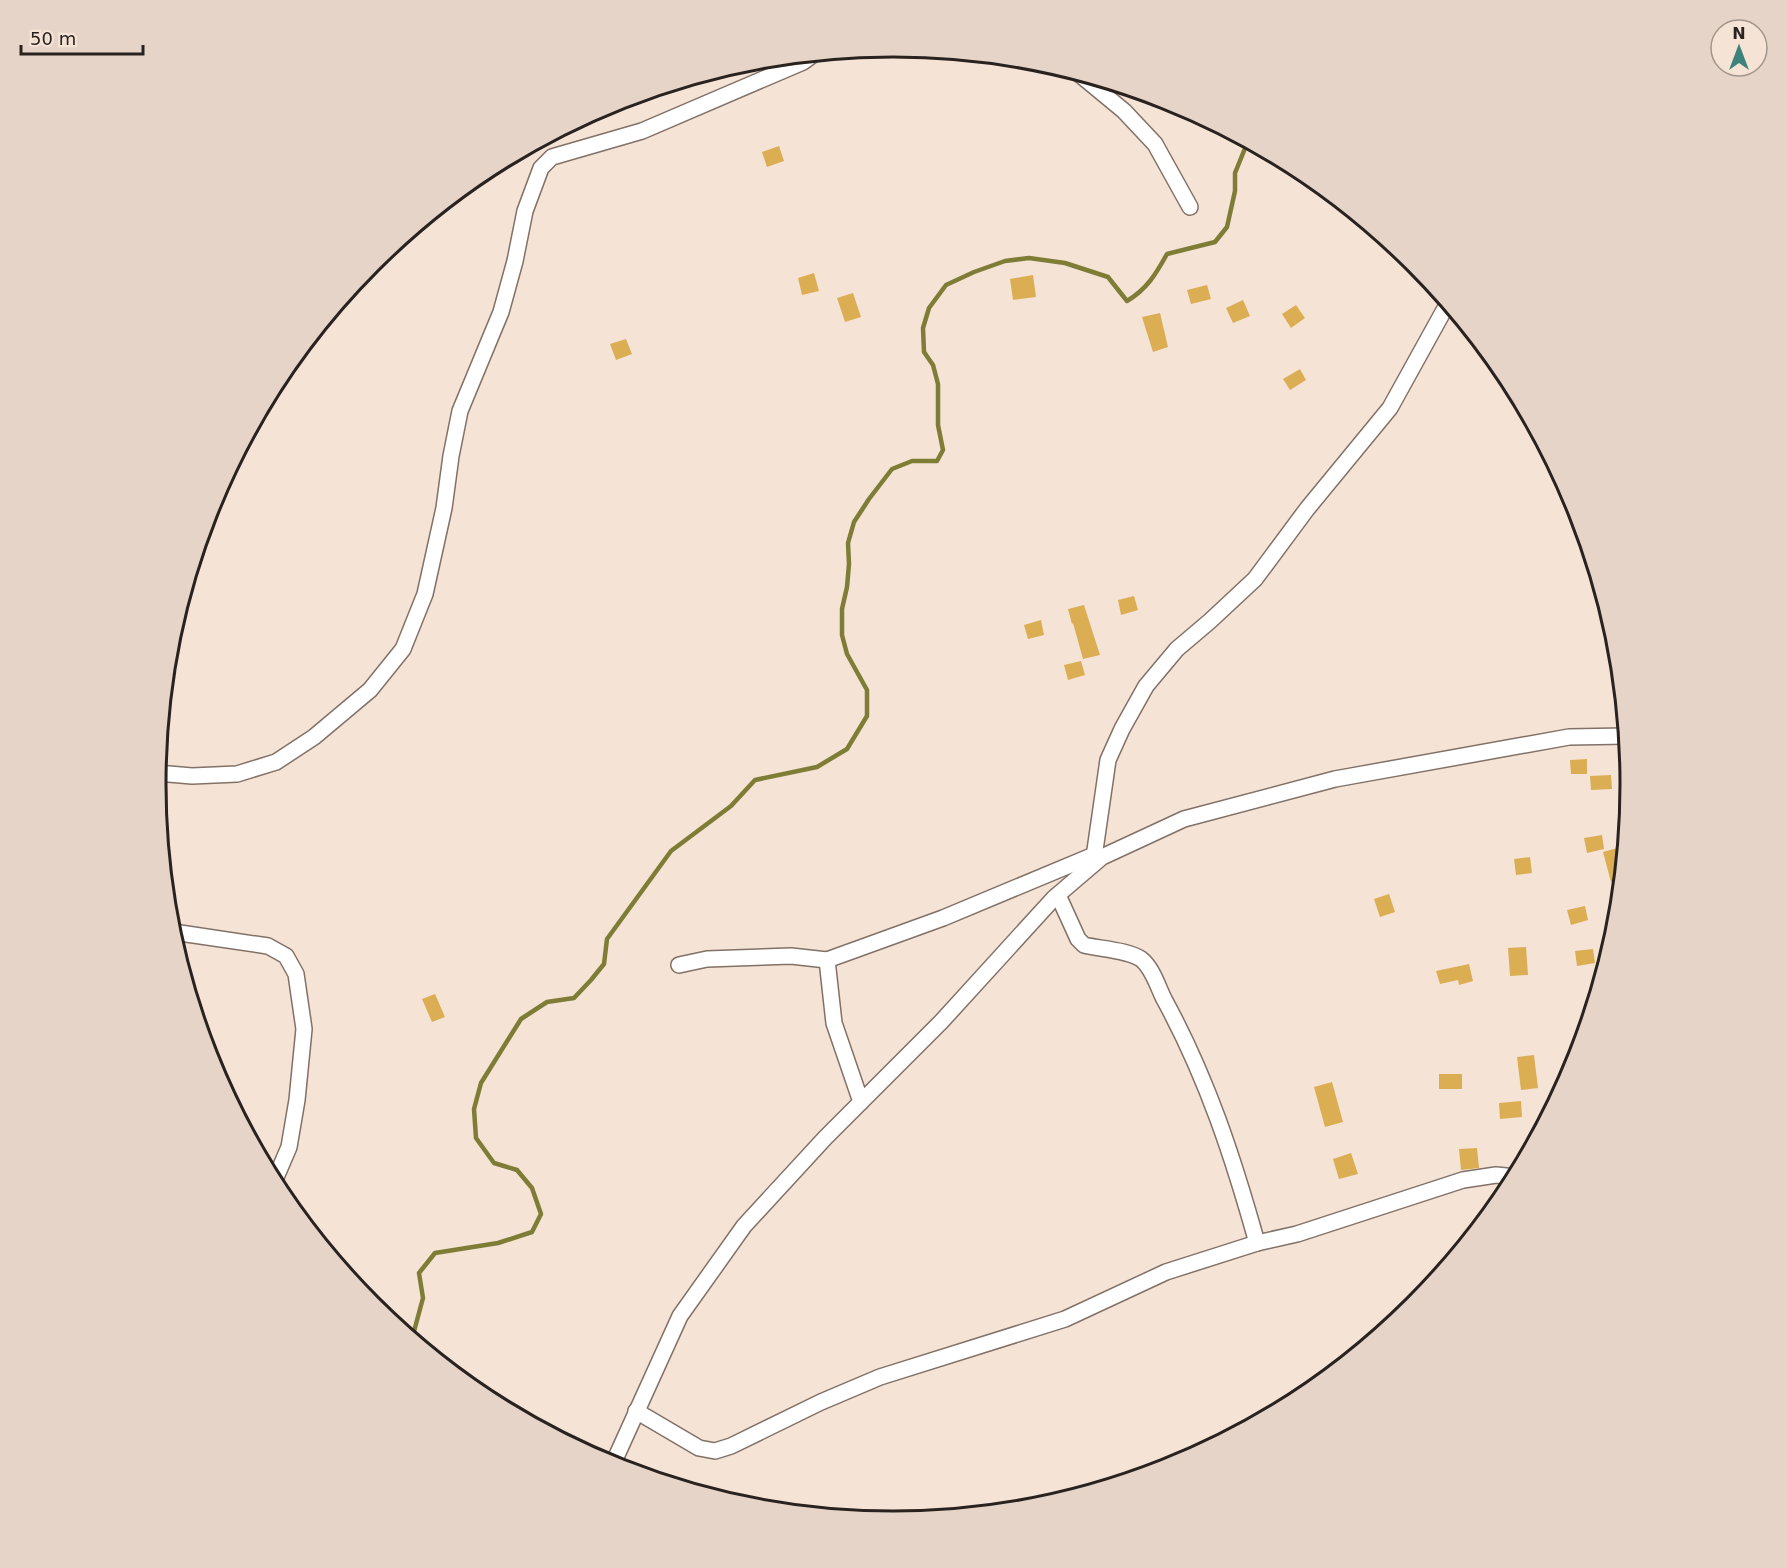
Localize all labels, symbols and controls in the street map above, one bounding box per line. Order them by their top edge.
scale bar [21,18,142,56]
north arrow [1709,18,1769,78]
text: N [1732,24,1746,43]
text: 50 m [30,28,76,49]

